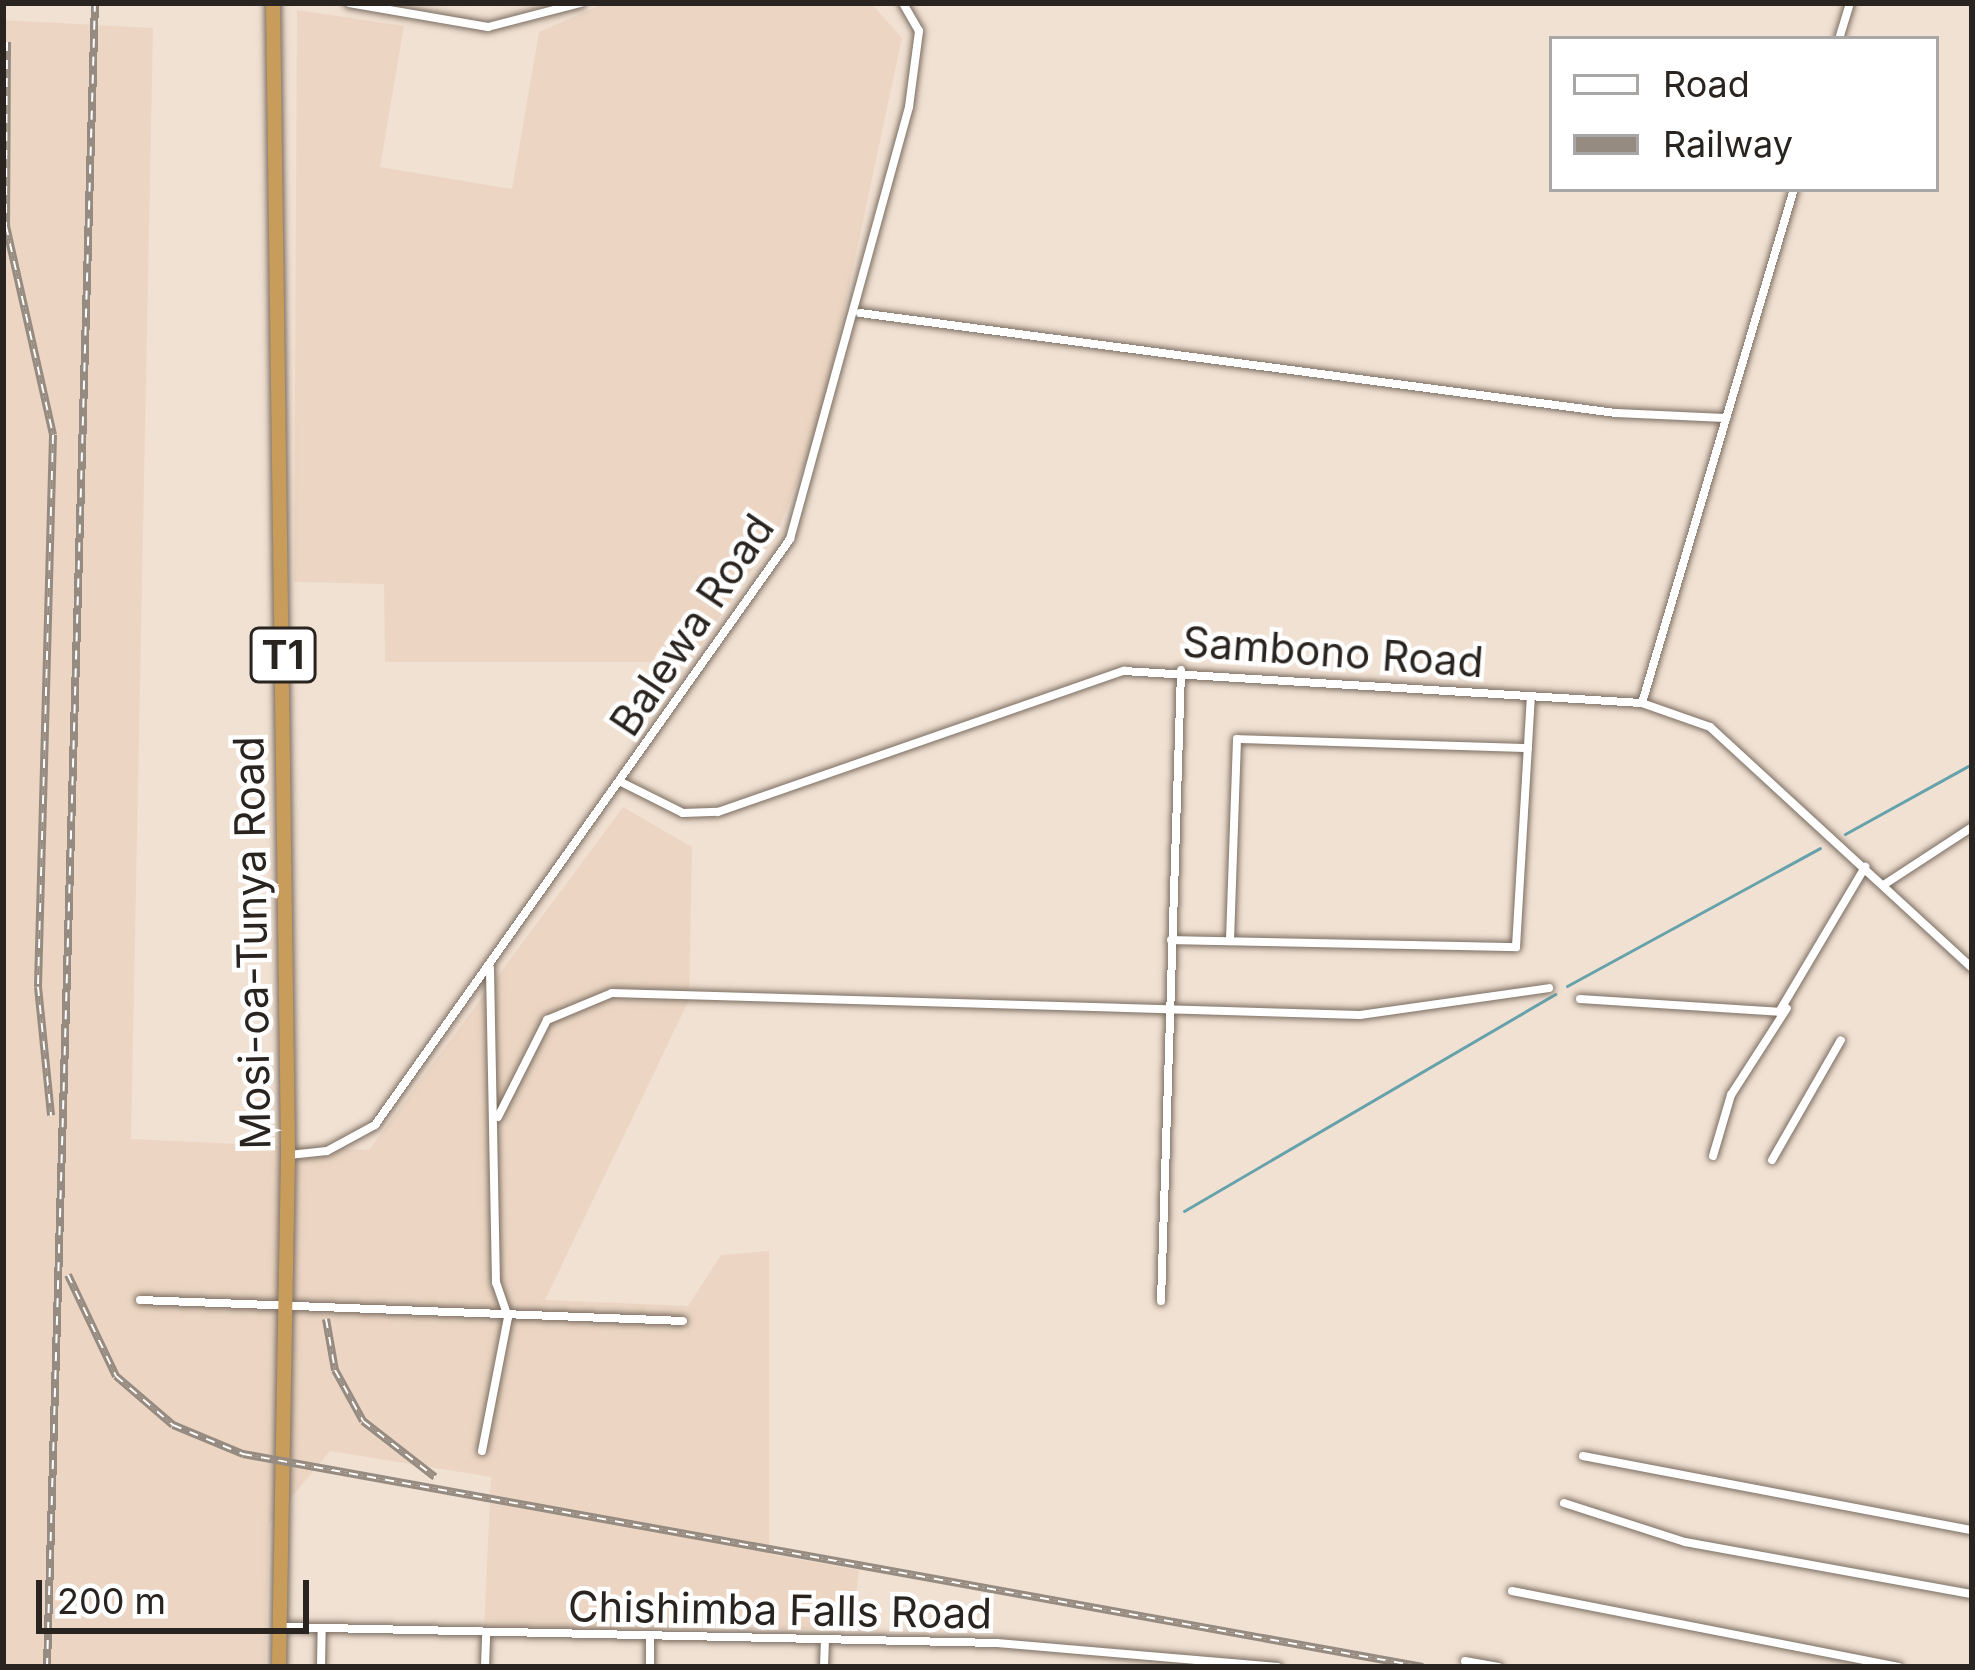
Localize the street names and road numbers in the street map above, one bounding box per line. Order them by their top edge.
street label: Balewa Road [600,505,784,745]
street label: Sambono Road [1181,616,1485,688]
road number: T1 [247,622,319,688]
street label: Mosi-oa-Tunya Road [223,736,281,1150]
street label: Chishimba Falls Road [568,1581,992,1639]

